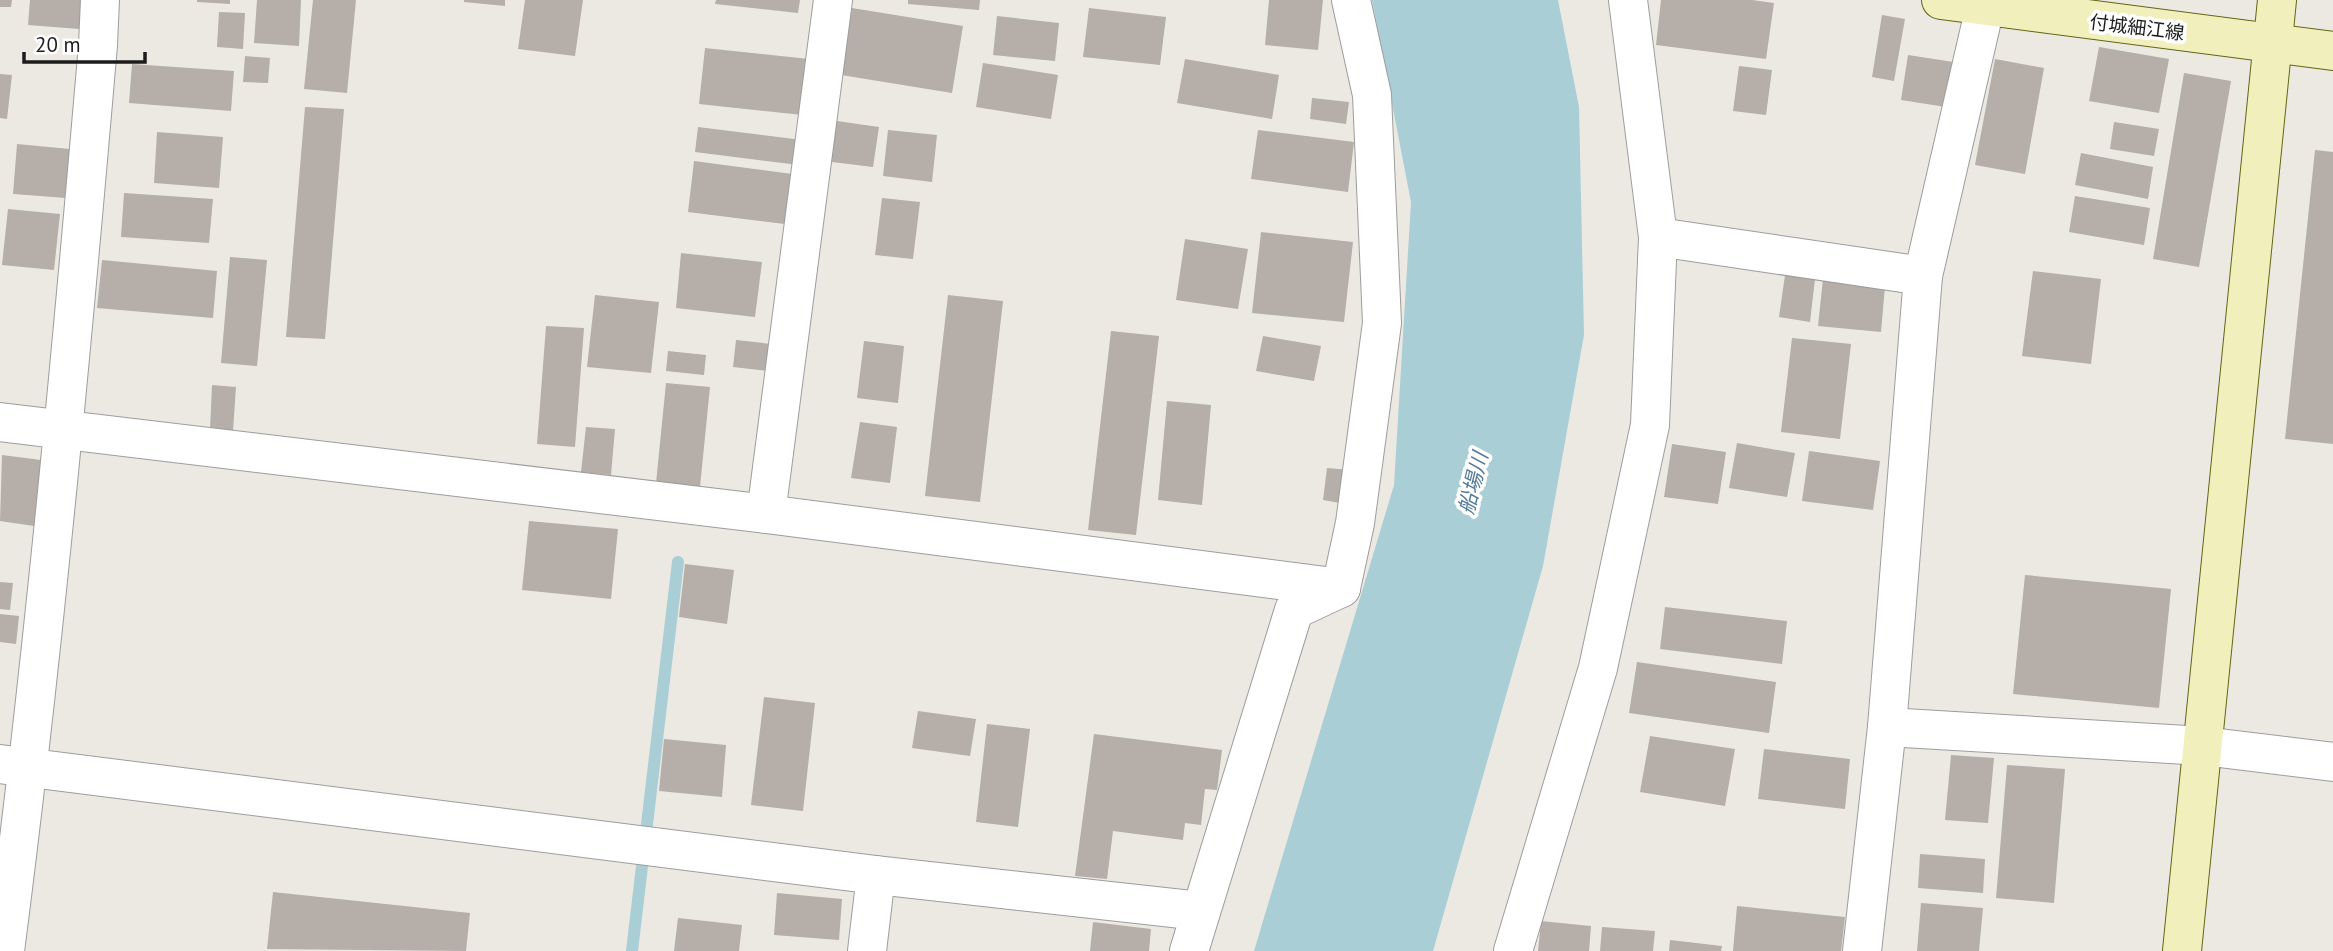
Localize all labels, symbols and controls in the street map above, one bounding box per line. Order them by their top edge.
street label: 付城細江線 [2088,9,2186,45]
scale bar [24,21,145,65]
text: 20 m [35,31,81,58]
water label: 船場川 [1452,447,1494,517]

